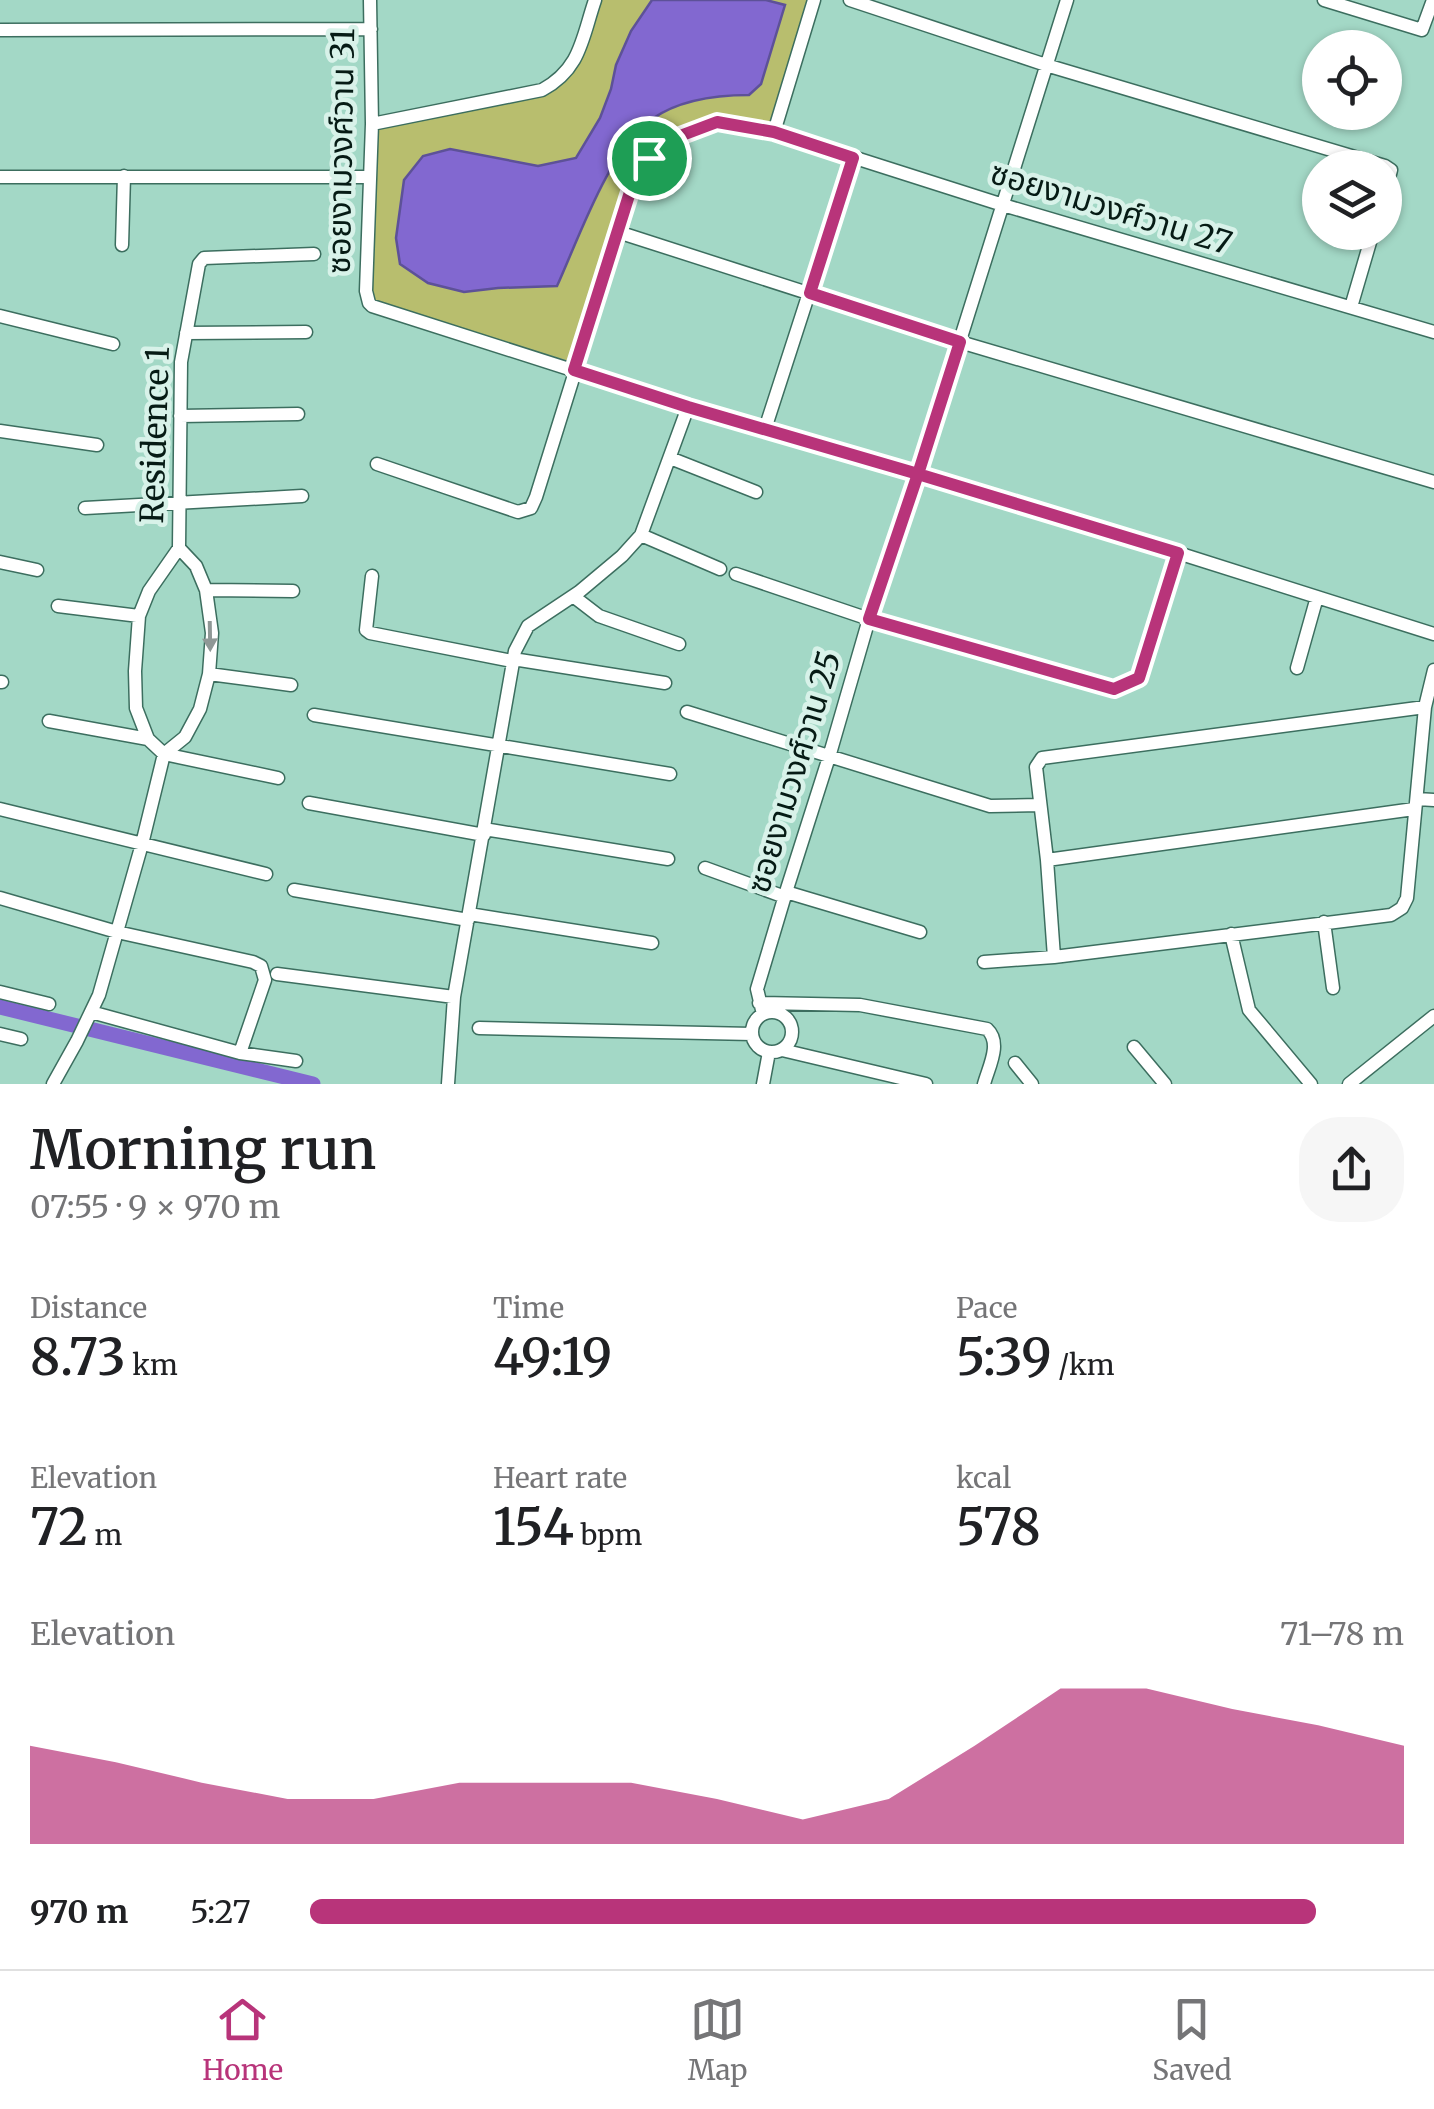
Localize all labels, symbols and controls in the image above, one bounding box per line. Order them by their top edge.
street label: ซอยงามวงศ์วาน 31 [319,28,363,274]
map controls [1302,30,1402,250]
button: locate [1302,30,1402,130]
pin [607,116,692,201]
icon: arrive [622,131,677,186]
button: layers [1302,150,1402,250]
street label: ซอยงามวงศ์วาน 27 [986,152,1236,264]
street label: Residence 1 [132,346,178,524]
one-way arrow [203,621,219,653]
street label: ซอยงามวงศ์วาน 25 [738,646,850,898]
text: Morning run [30,1115,376,1184]
button: share [1299,1117,1404,1222]
text: 07:55 · 9 × 970 m [30,1187,280,1227]
text: Distance [30,1290,147,1326]
text: Time [493,1290,564,1326]
text: Pace [956,1290,1017,1326]
text: 8.73 [30,1326,126,1389]
text: 49:19 [493,1326,612,1389]
text: 5:39 [956,1326,1052,1389]
text: km [126,1347,178,1383]
text: /km [1052,1347,1115,1383]
text: Elevation [30,1460,157,1496]
text: Heart rate [493,1460,627,1496]
text: kcal [956,1460,1011,1496]
text: 72 [30,1496,88,1559]
text: 154 [493,1496,574,1559]
text: 578 [956,1496,1041,1559]
text: m [88,1517,122,1553]
text: bpm [574,1517,642,1553]
text: Elevation [30,1614,175,1654]
text: 71–78 m [1280,1614,1404,1654]
text: 970 m [30,1892,128,1932]
text: 5:27 [190,1892,251,1932]
tab: Home [202,1992,283,2088]
tab: Map [688,1992,748,2088]
tab: Saved [1152,1992,1232,2088]

